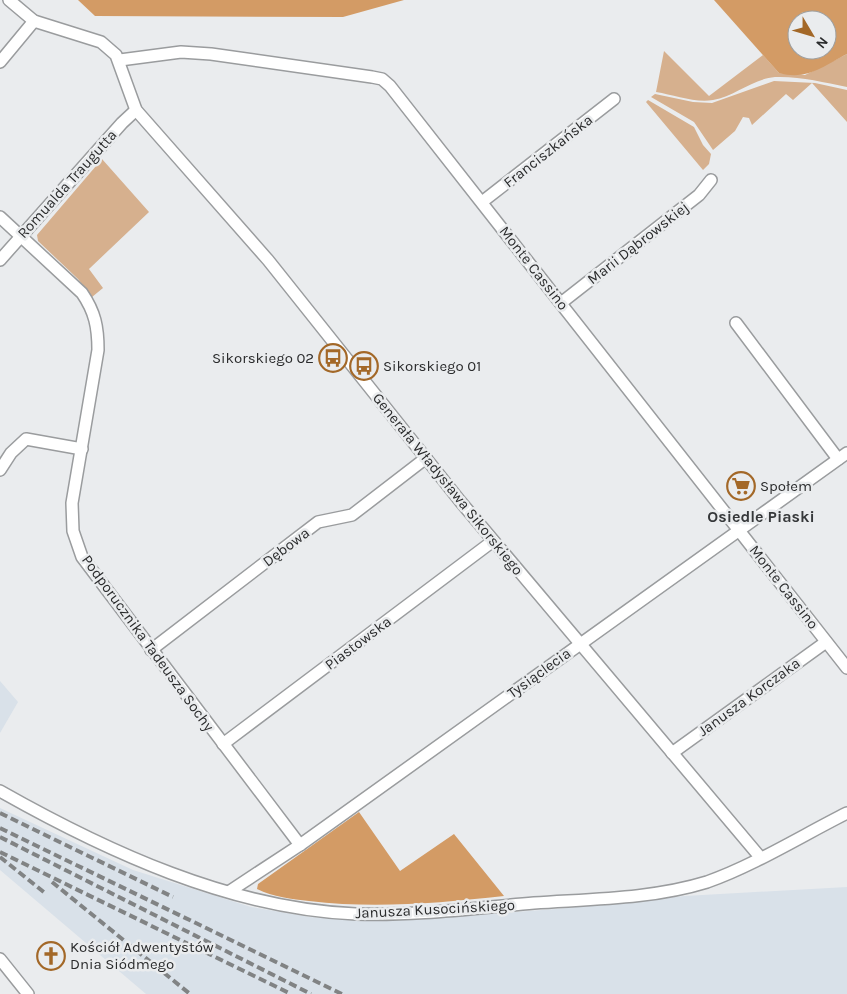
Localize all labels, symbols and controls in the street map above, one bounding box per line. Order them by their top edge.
north arrow [787,10,837,60]
text: N [812,34,832,52]
street label: Franciszkańska [500,111,596,191]
street label: Romualda Traugutta [13,126,121,242]
street label: Marii Dąbrowskiej [584,198,692,288]
street label: Monte Cassino [496,222,572,314]
bus stop icon: Sikorskiego 02 [318,343,348,373]
place label: Sikorskiego 02 [212,349,314,367]
bus stop icon: Sikorskiego 01 [349,351,379,381]
place label: Sikorskiego 01 [383,357,481,375]
street label: Generała Władysława Sikorskiego [369,389,527,579]
supermarket icon: Społem [726,471,756,501]
place label: Społem [760,477,812,495]
district label: Osiedle Piaski [707,507,815,526]
street label: Dębowa [259,524,313,570]
street label: Monte Cassino [746,541,822,633]
street label: Podporucznika Tadeusza Sochy [78,551,218,735]
street label: Piastowska [321,612,395,674]
street label: Tysiąclecia [504,644,574,702]
street label: Janusza Korczaka [694,654,804,740]
street label: Janusza Kusocińskiego [355,896,515,922]
place label: Kościół Adwentystów Dnia Siódmego [70,938,214,973]
church icon: Kościół Adwentystów Dnia Siódmego [36,941,66,971]

